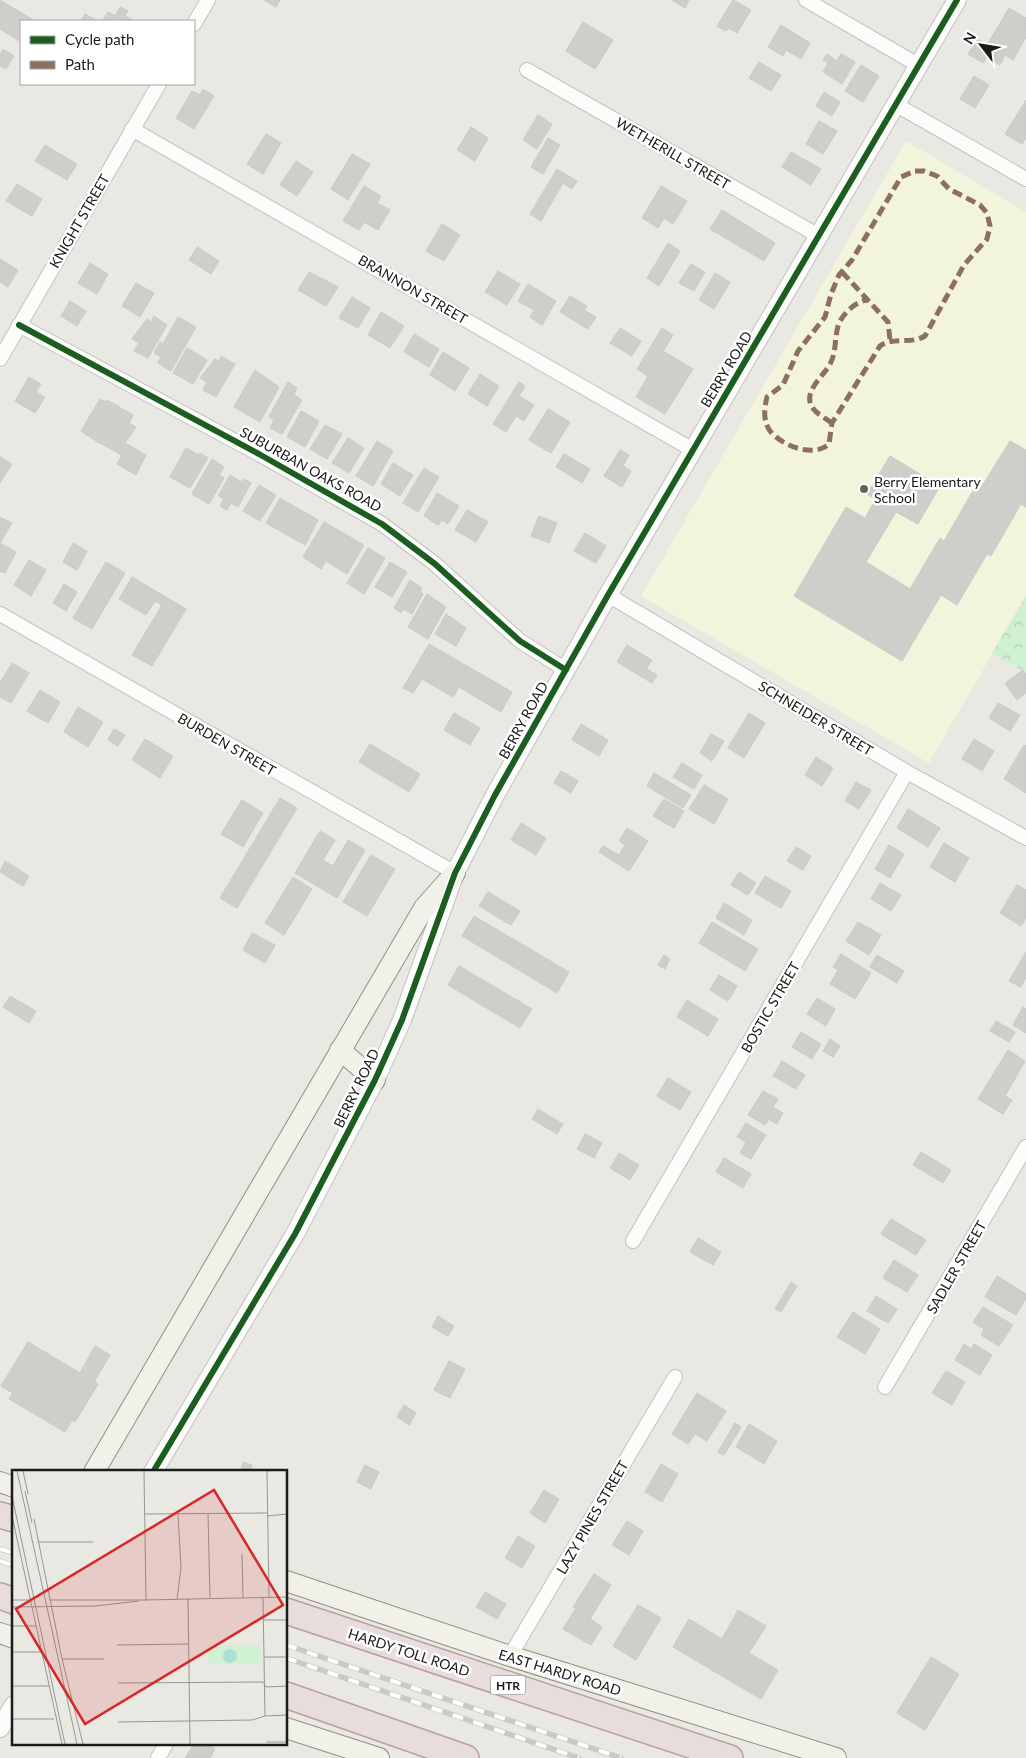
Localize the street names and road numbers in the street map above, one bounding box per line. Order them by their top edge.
street label: WETHERILL STREET [613,113,734,193]
street label: KNIGHT STREET [45,171,113,271]
street label: BRANNON STREET [355,251,471,328]
street label: BERRY ROAD [697,328,755,410]
street label: SUBURBAN OAKS ROAD [237,423,385,515]
street label: SCHNEIDER STREET [756,677,877,759]
street label: BERRY ROAD [495,678,551,762]
street label: BURDEN STREET [175,709,280,779]
street label: BOSTIC STREET [737,958,803,1055]
street label: BERRY ROAD [330,1046,382,1130]
street label: SADLER STREET [923,1217,990,1316]
street label: LAZY PINES STREET [553,1457,632,1577]
street label: HARDY TOLL ROAD [346,1624,472,1680]
street label: EAST HARDY ROAD [497,1645,623,1699]
road number: HTR [490,1676,526,1694]

